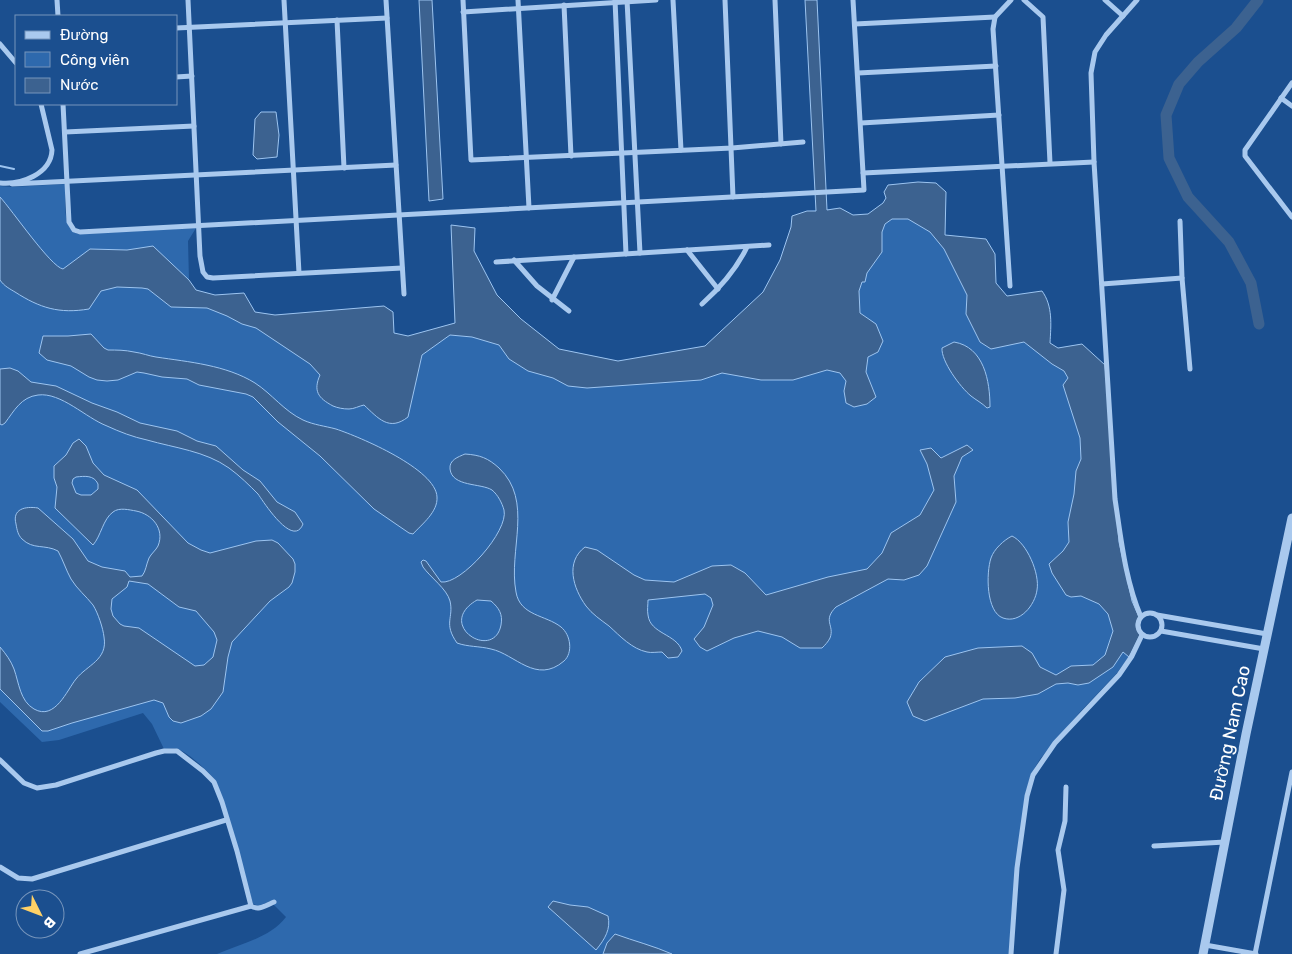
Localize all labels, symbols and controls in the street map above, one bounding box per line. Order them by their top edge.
legend [15,15,178,105]
text: Đường [60,26,108,44]
text: Công viên [60,51,129,69]
text: Nước [60,76,99,94]
street label: Đường Nam Cao [1205,663,1255,803]
north arrow [15,889,65,939]
text: B [40,913,59,932]

